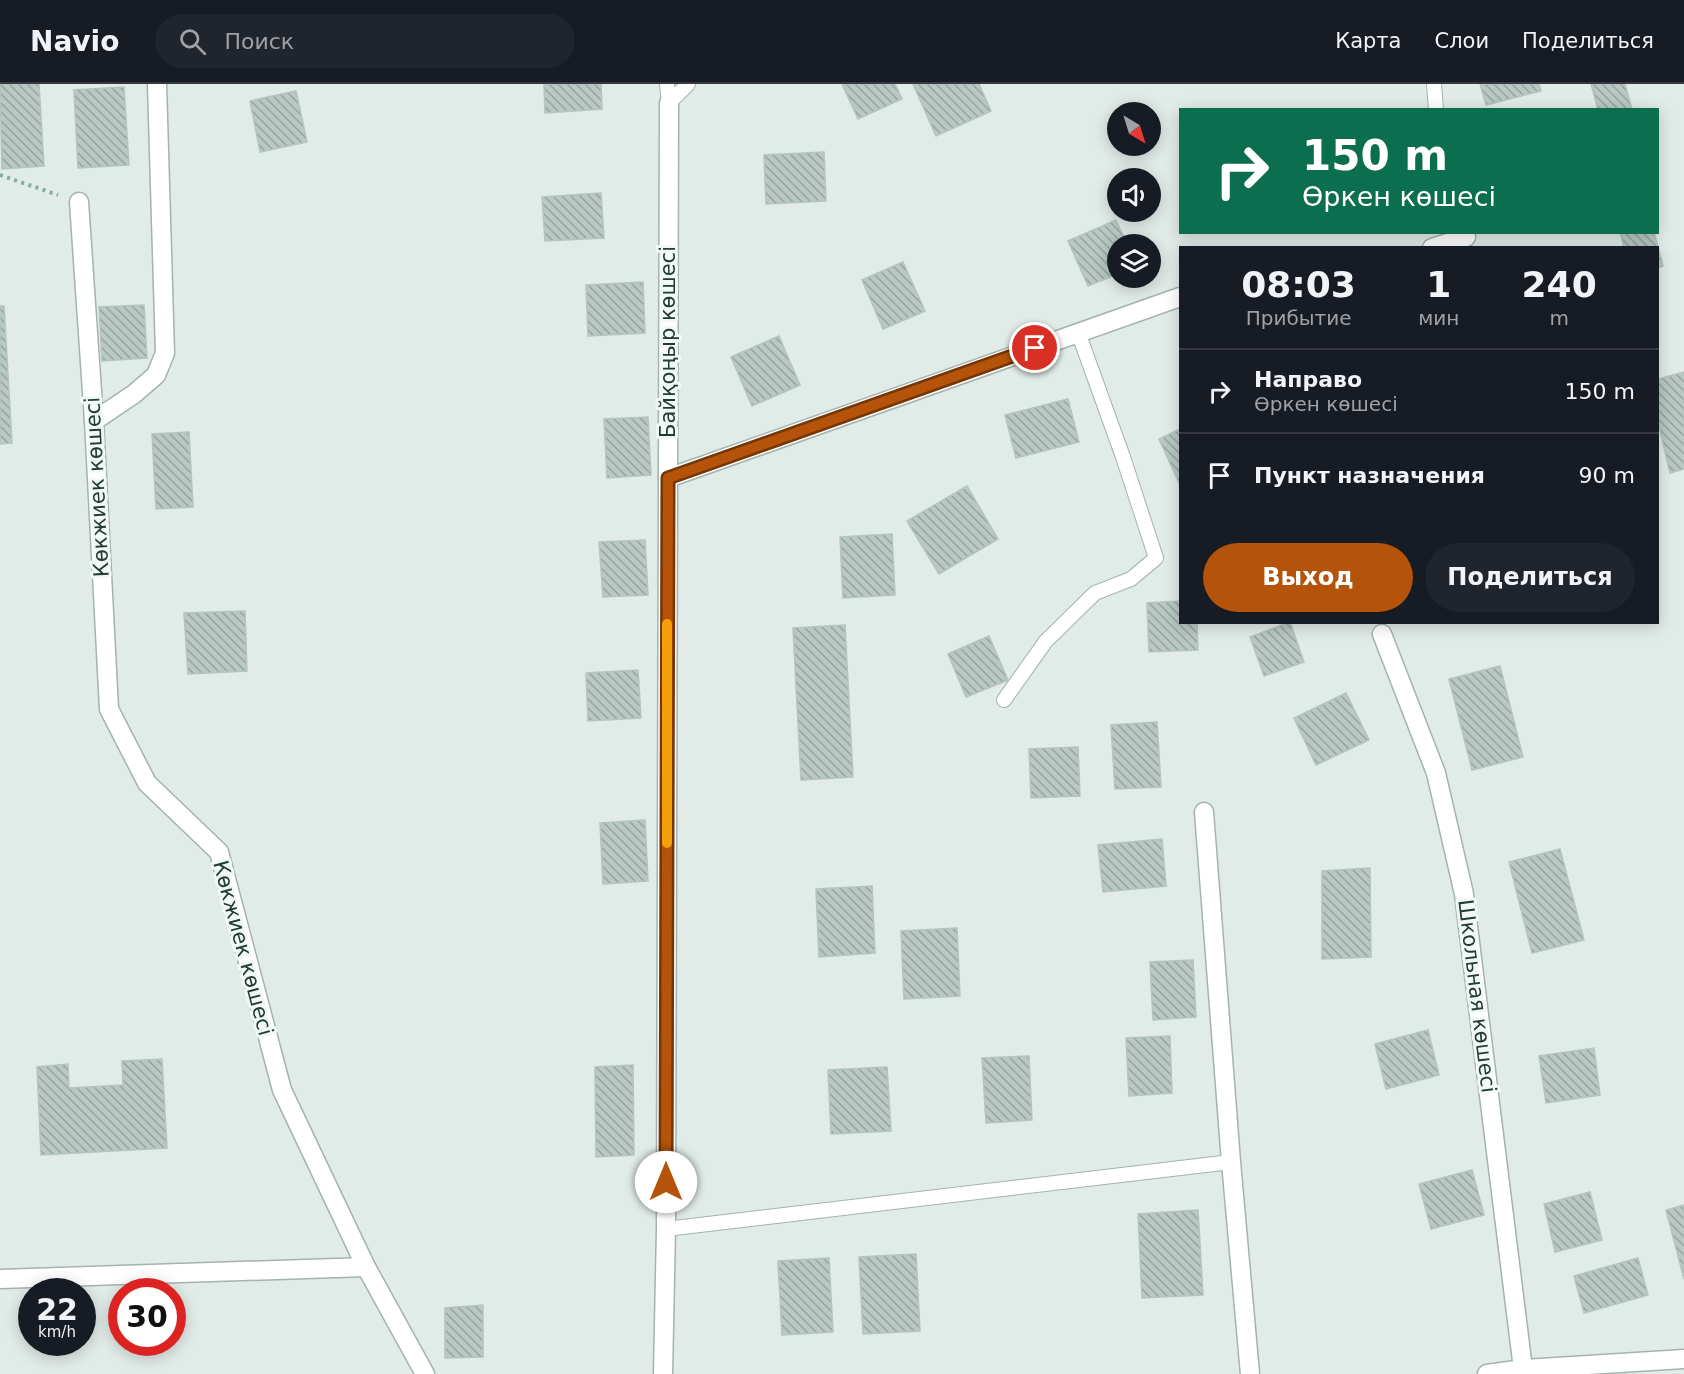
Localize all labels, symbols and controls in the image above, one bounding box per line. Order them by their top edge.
search box [155,14,575,68]
text: Navio [30,25,119,58]
icon: search [176,25,209,58]
text: Поиск [224,29,294,54]
text: Карта [1335,29,1401,53]
text: Слои [1434,29,1489,53]
text: Поделиться [1522,29,1654,53]
north arrow [1107,102,1161,156]
map controls [1107,102,1161,288]
text: 150 m [1302,131,1448,180]
icon: right [1203,132,1281,210]
button: sound [1107,168,1161,222]
text: Өркен көшесі [1302,181,1496,212]
button: layers [1107,234,1161,288]
street label: Байқоңыр көшесі [656,246,680,438]
text: 08:03 [1241,264,1356,305]
text: 1 [1426,264,1451,305]
text: 240 [1522,264,1597,305]
text: Прибытие [1246,306,1351,330]
text: мин [1418,306,1459,330]
text: m [1549,306,1569,330]
pin [1009,322,1060,373]
icon: arrive [1018,331,1051,364]
text: Направо [1254,367,1362,392]
icon: right [1203,375,1236,408]
text: 150 m [1565,379,1635,404]
text: Өркен көшесі [1254,392,1398,416]
street label: Көкжиек көшесі [80,396,114,578]
icon: arrive [1203,459,1236,492]
text: Пункт назначения [1254,463,1485,488]
text: 90 m [1579,463,1635,488]
button: Выход [1203,543,1413,612]
button: Поделиться [1425,543,1635,612]
street label: Көкжиек көшесі [208,858,278,1038]
street label: Школьная көшесі [1453,898,1501,1094]
position arrow [634,1150,698,1214]
speed limit sign: 30 [108,1278,186,1356]
text: 22 [36,1292,78,1327]
text: km/h [38,1323,76,1341]

